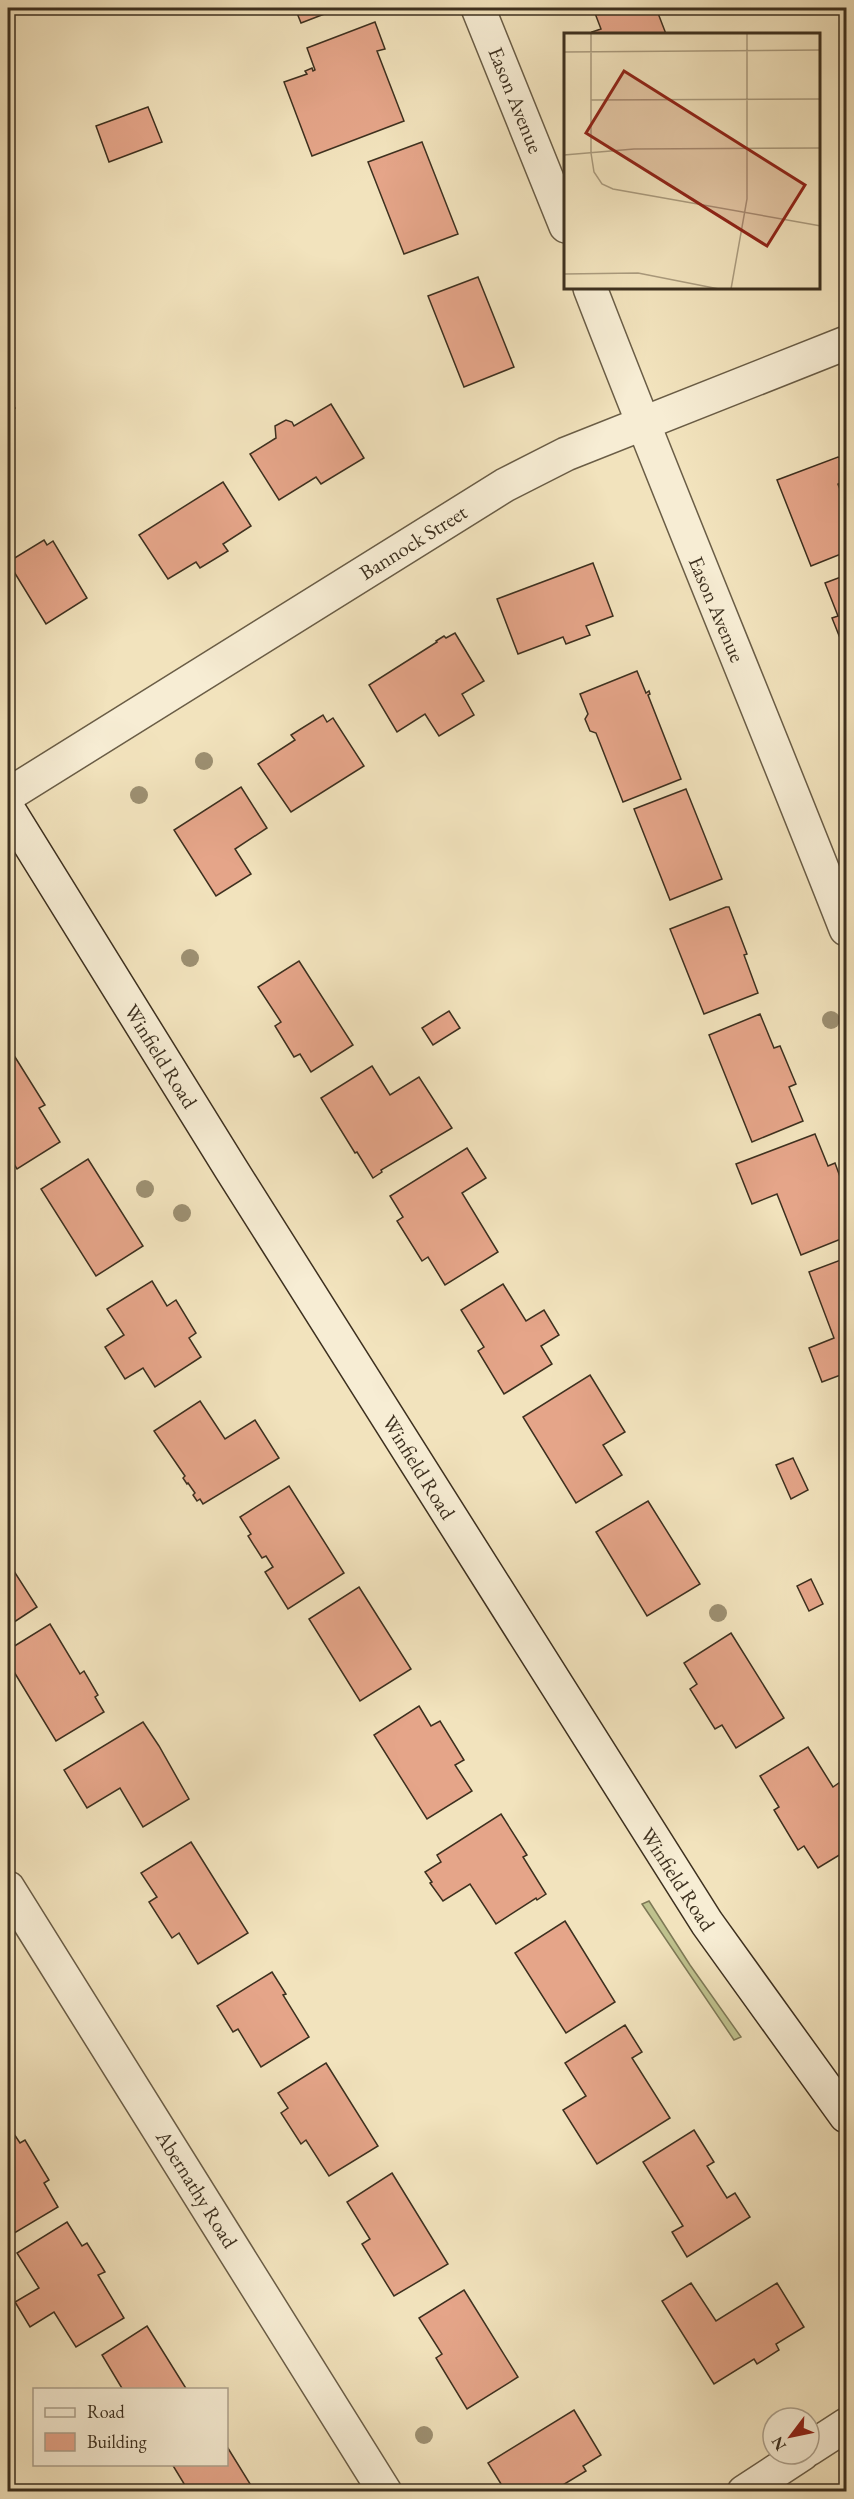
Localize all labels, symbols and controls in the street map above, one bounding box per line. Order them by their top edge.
inset map [564,33,821,290]
street label: Eason Avenue [482,43,550,157]
street label: Bannock Street [354,498,472,586]
street label: Eason Avenue [683,552,751,666]
street label: Winfield Road [118,999,204,1113]
street label: Winfield Road [376,1410,462,1524]
street label: Winfield Road [635,1822,722,1936]
street label: Abernathy Road [150,2124,244,2253]
legend [33,2388,228,2466]
text: Road [87,2400,126,2423]
north arrow [761,2406,821,2466]
text: Building [87,2430,147,2453]
text: N [766,2433,791,2455]

